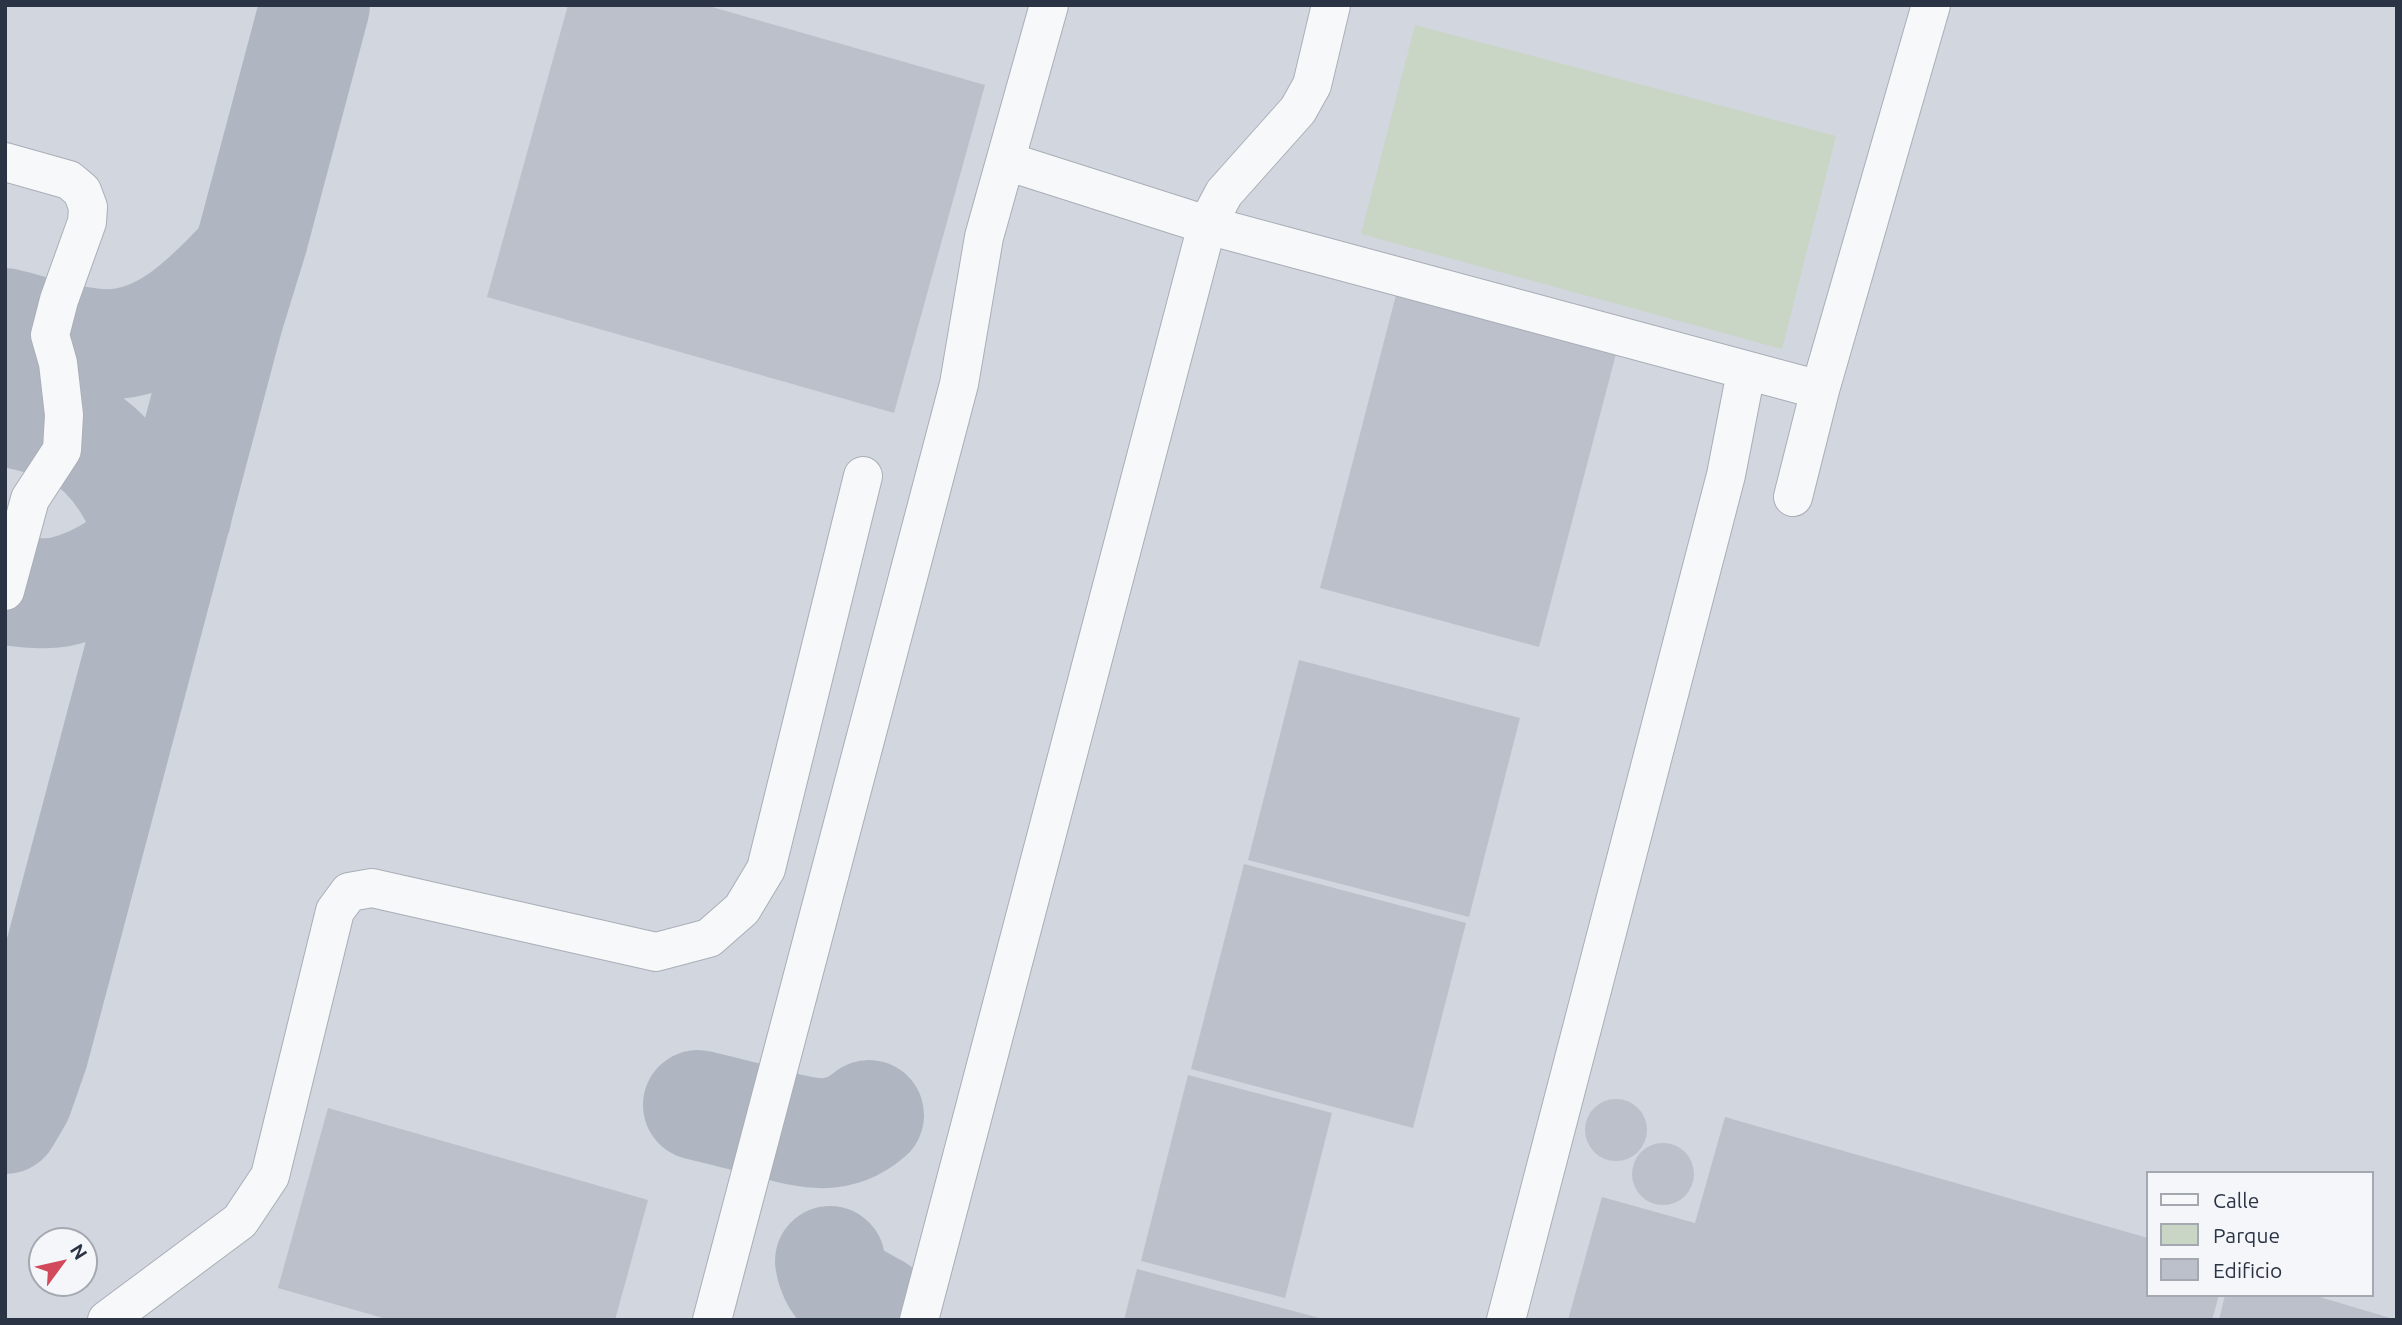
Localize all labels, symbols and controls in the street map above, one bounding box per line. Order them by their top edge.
legend [2146,1171,2374,1297]
text: Calle [2213,1188,2259,1212]
text: Parque [2213,1223,2280,1247]
north arrow [28,1227,98,1297]
text: N [66,1240,92,1264]
text: Edificio [2213,1258,2282,1282]

